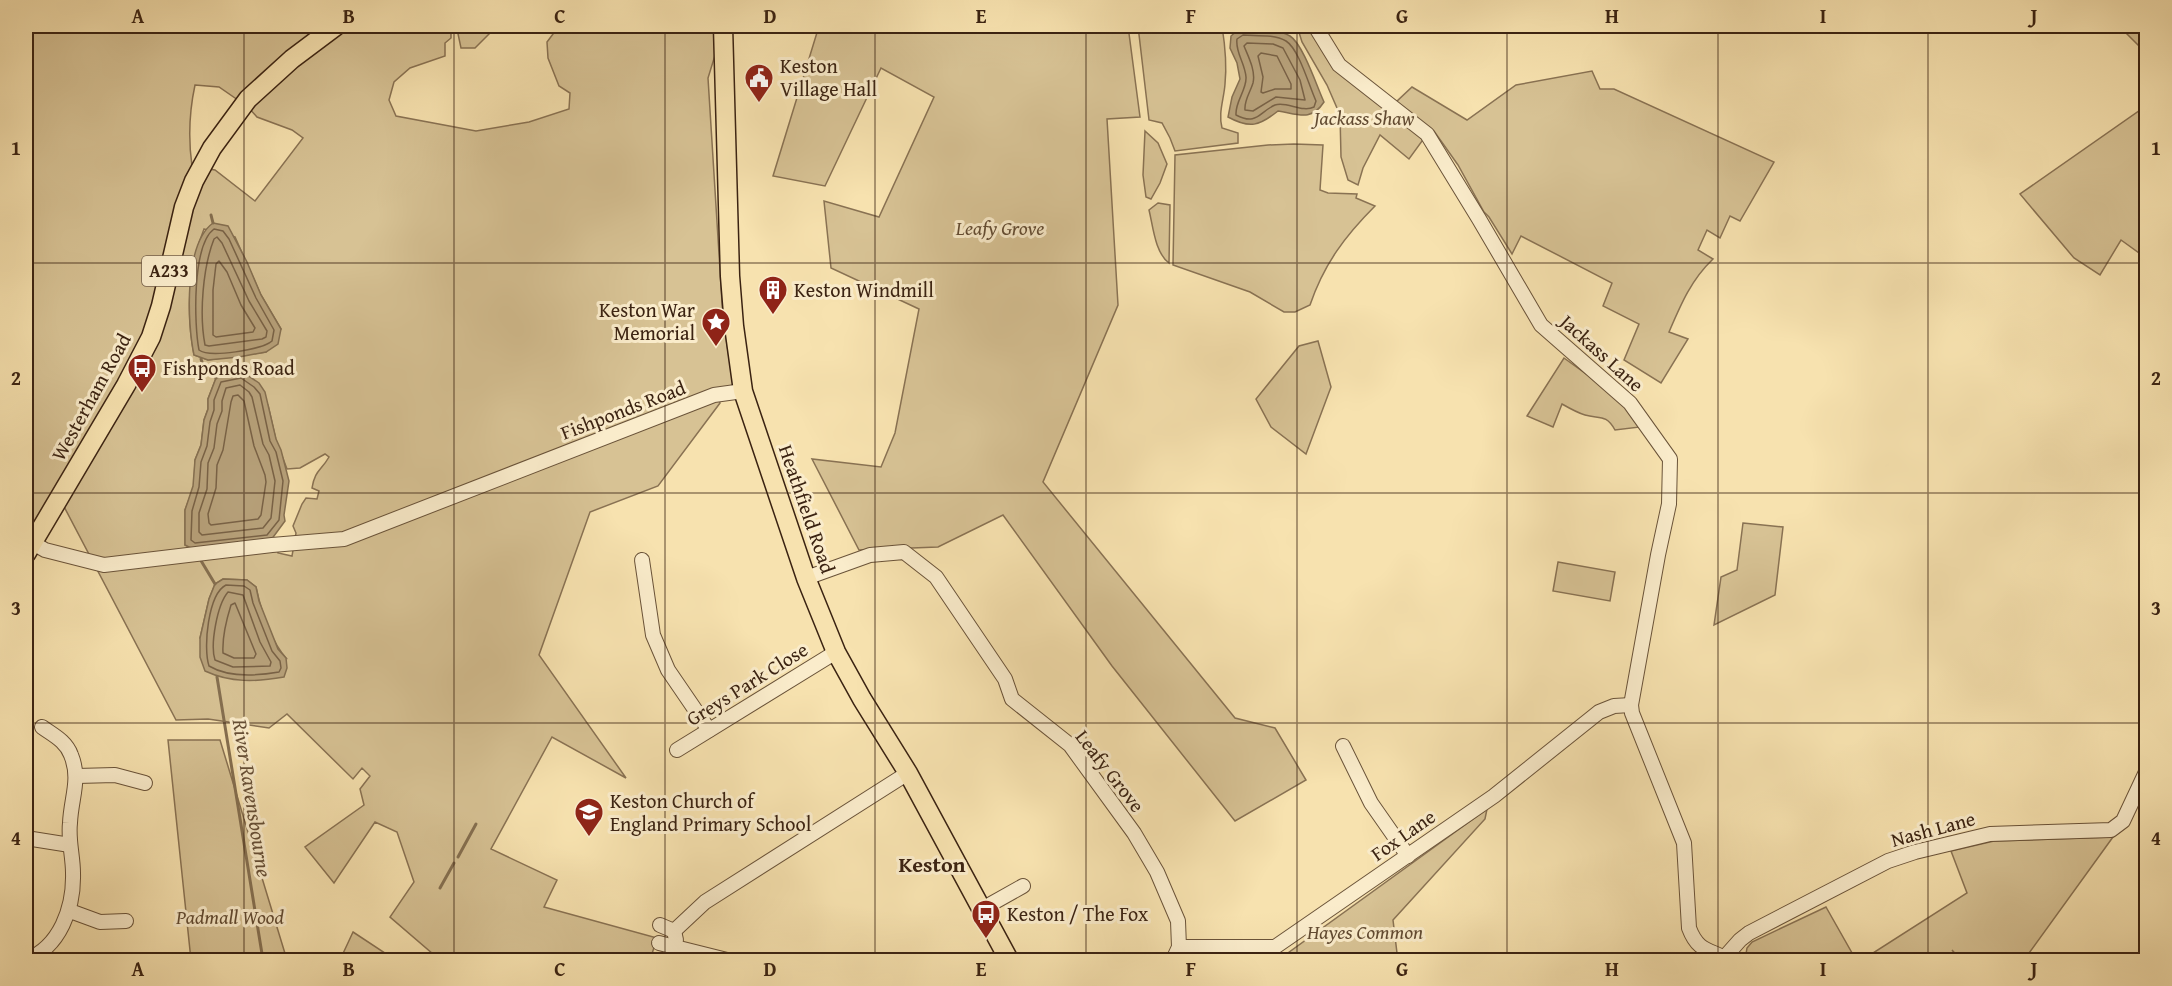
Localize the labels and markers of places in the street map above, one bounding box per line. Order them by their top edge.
place label: Keston Village Hall [780,51,877,103]
public building icon: Keston Village Hall [743,62,775,104]
building icon: Keston Windmill [757,274,789,316]
place label: Keston Windmill [794,275,934,304]
place label: Keston War Memorial [599,295,695,347]
place icon: Keston War Memorial [700,306,732,348]
bus stop icon: Fishponds Road [126,352,158,394]
place label: Fishponds Road [163,353,295,382]
place label: Keston Church of England Primary School [610,786,812,838]
school or university icon: Keston Church of England Primary School [573,796,605,838]
bus stop icon: Keston / The Fox [970,898,1002,940]
place label: Keston / The Fox [1007,899,1149,928]

